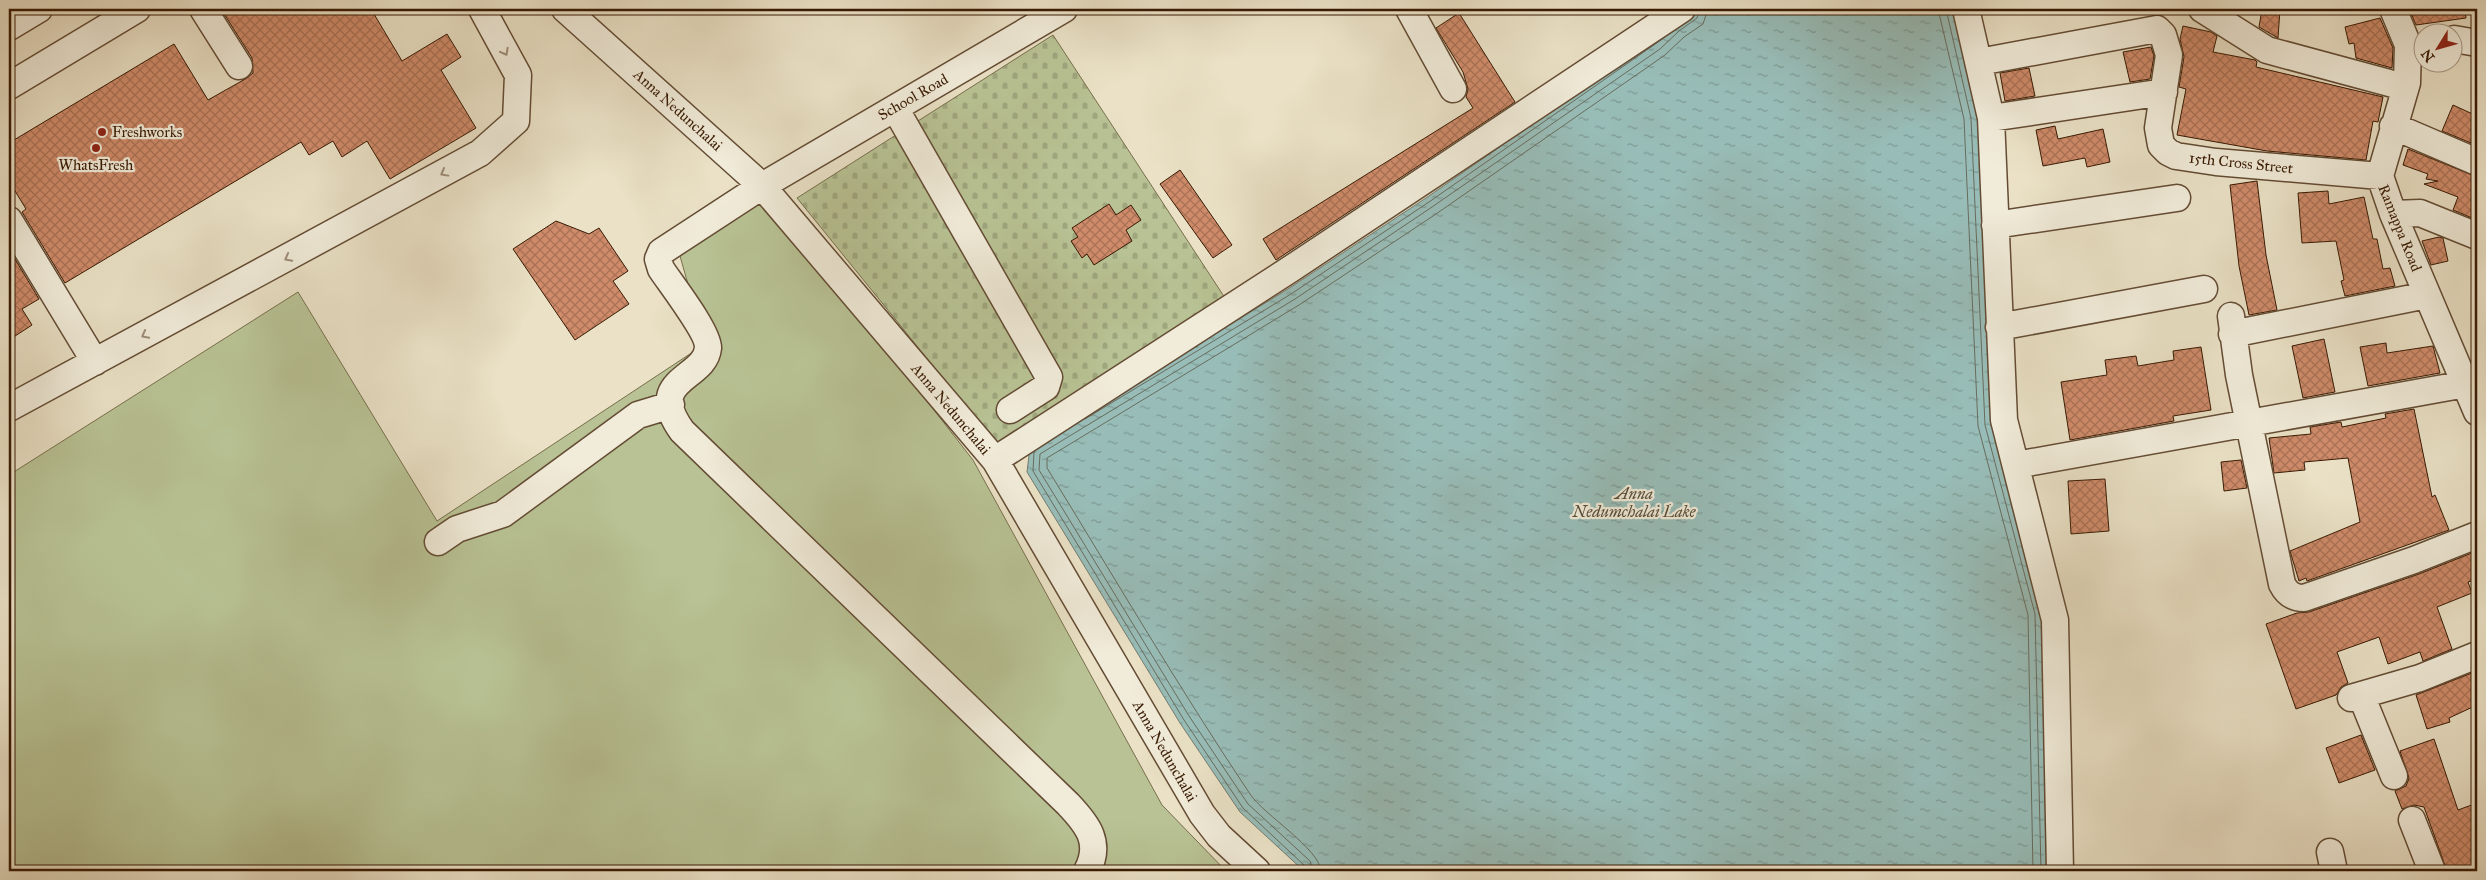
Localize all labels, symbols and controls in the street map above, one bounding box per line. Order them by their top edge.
north arrow [2414,22,2464,72]
one-way arrow [499,46,509,55]
text: N [2418,46,2438,65]
street label: Anna Nedunchalai [629,65,726,155]
street label: School Road [875,70,952,124]
place label: Freshworks [112,123,182,141]
marker: Freshworks [96,126,108,138]
marker: WhatsFresh [90,142,102,154]
street label: 15th Cross Street [2188,149,2295,177]
place label: WhatsFresh [59,156,134,174]
one-way arrow [440,167,449,177]
street label: Ramappa Road [2374,182,2426,275]
one-way arrow [284,252,293,262]
one-way arrow [141,329,150,339]
street label: Anna Nedunchalai [907,359,994,458]
water label: Anna Nedumchalai Lake [1571,484,1697,521]
street label: Anna Nedunchalai [1128,696,1201,805]

